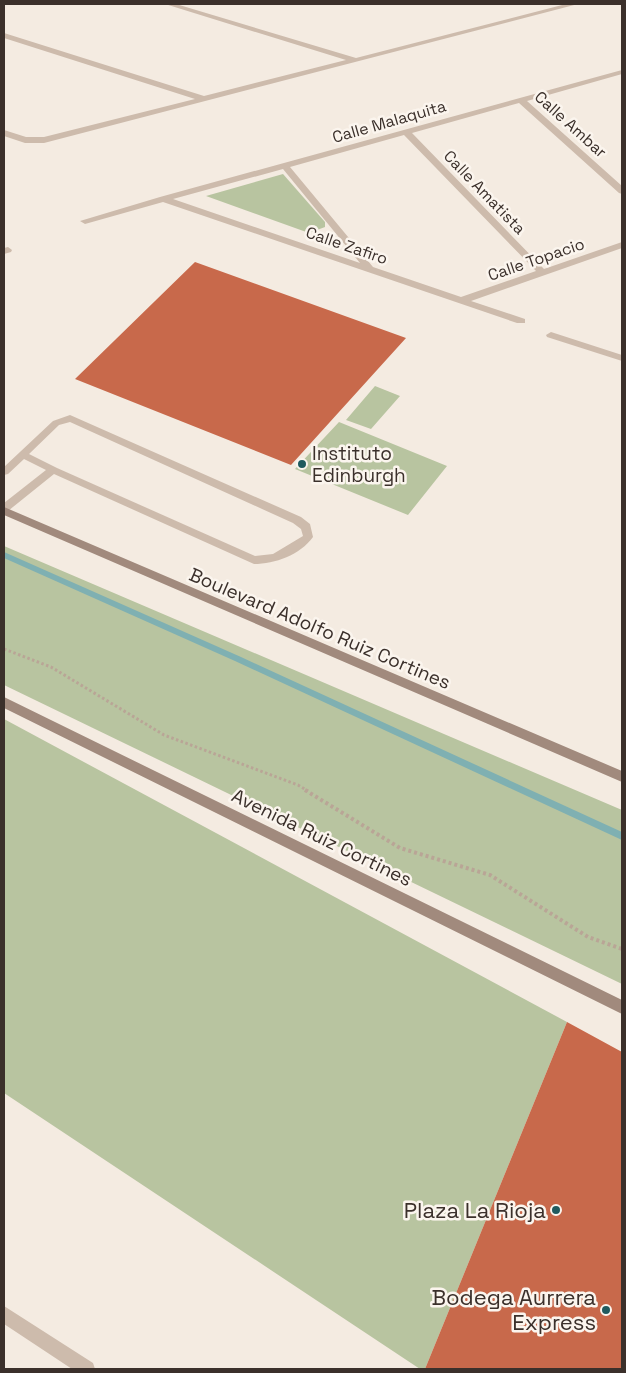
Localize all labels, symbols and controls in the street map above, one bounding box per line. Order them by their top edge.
street label: Calle Ambar [530,86,611,162]
street label: Calle Malaquita [330,95,448,148]
street label: Calle Amatista [439,146,530,239]
street label: Calle Zafiro [303,222,390,269]
street label: Calle Topacio [485,233,587,286]
place label: Instituto Edinburgh [312,441,406,488]
marker: Instituto Edinburgh [296,458,308,470]
street label: Boulevard Adolfo Ruiz Cortines [185,562,454,695]
street label: Avenida Ruiz Cortines [228,783,416,892]
place label: Plaza La Rioja [404,1196,546,1224]
marker: Plaza La Rioja [550,1204,562,1216]
place label: Bodega Aurrera Express [431,1283,596,1336]
marker: Bodega Aurrera Express [600,1304,612,1316]

